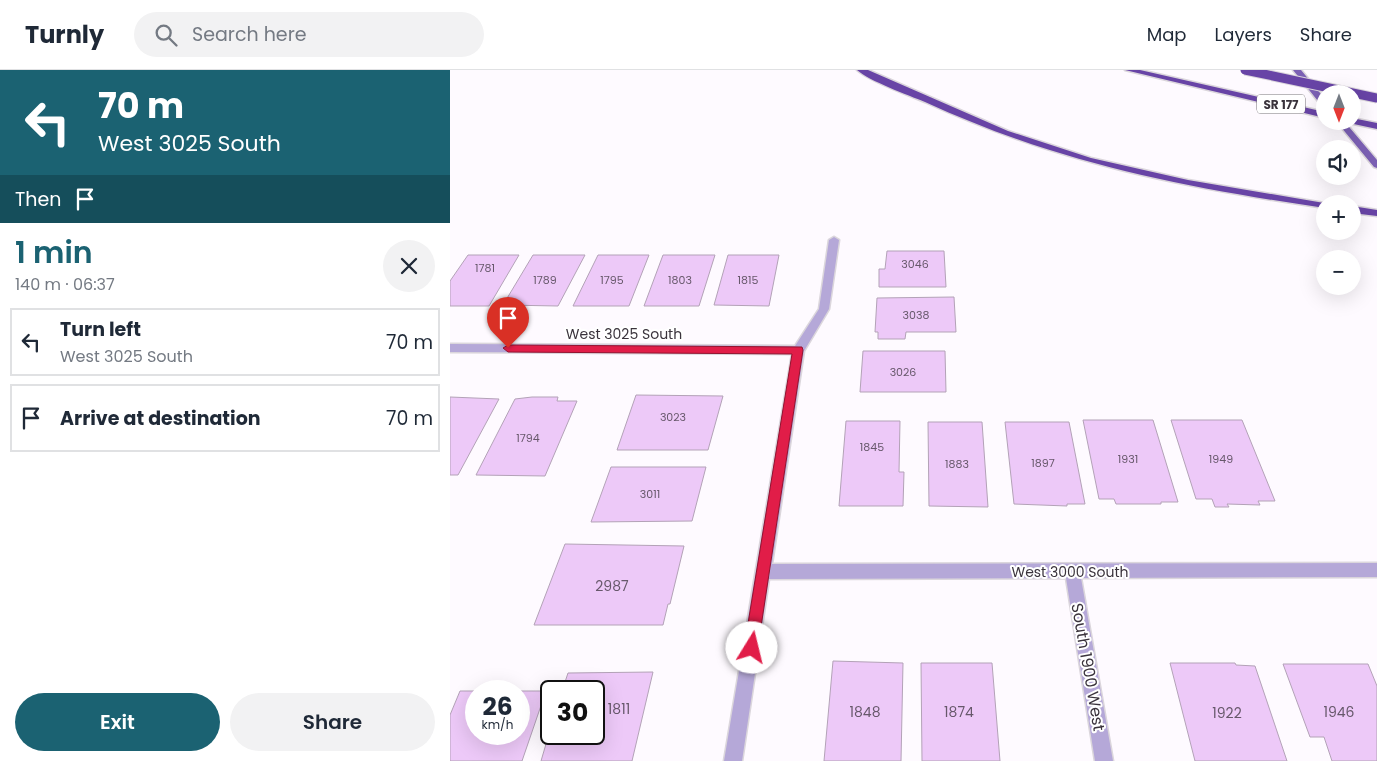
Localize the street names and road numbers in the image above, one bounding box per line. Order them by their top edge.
road number: SR 177 [1257,94,1305,114]
street label: West 3025 South [566,324,682,344]
street label: West 3000 South [1011,562,1129,582]
street label: South 1900 West [1065,601,1111,733]

